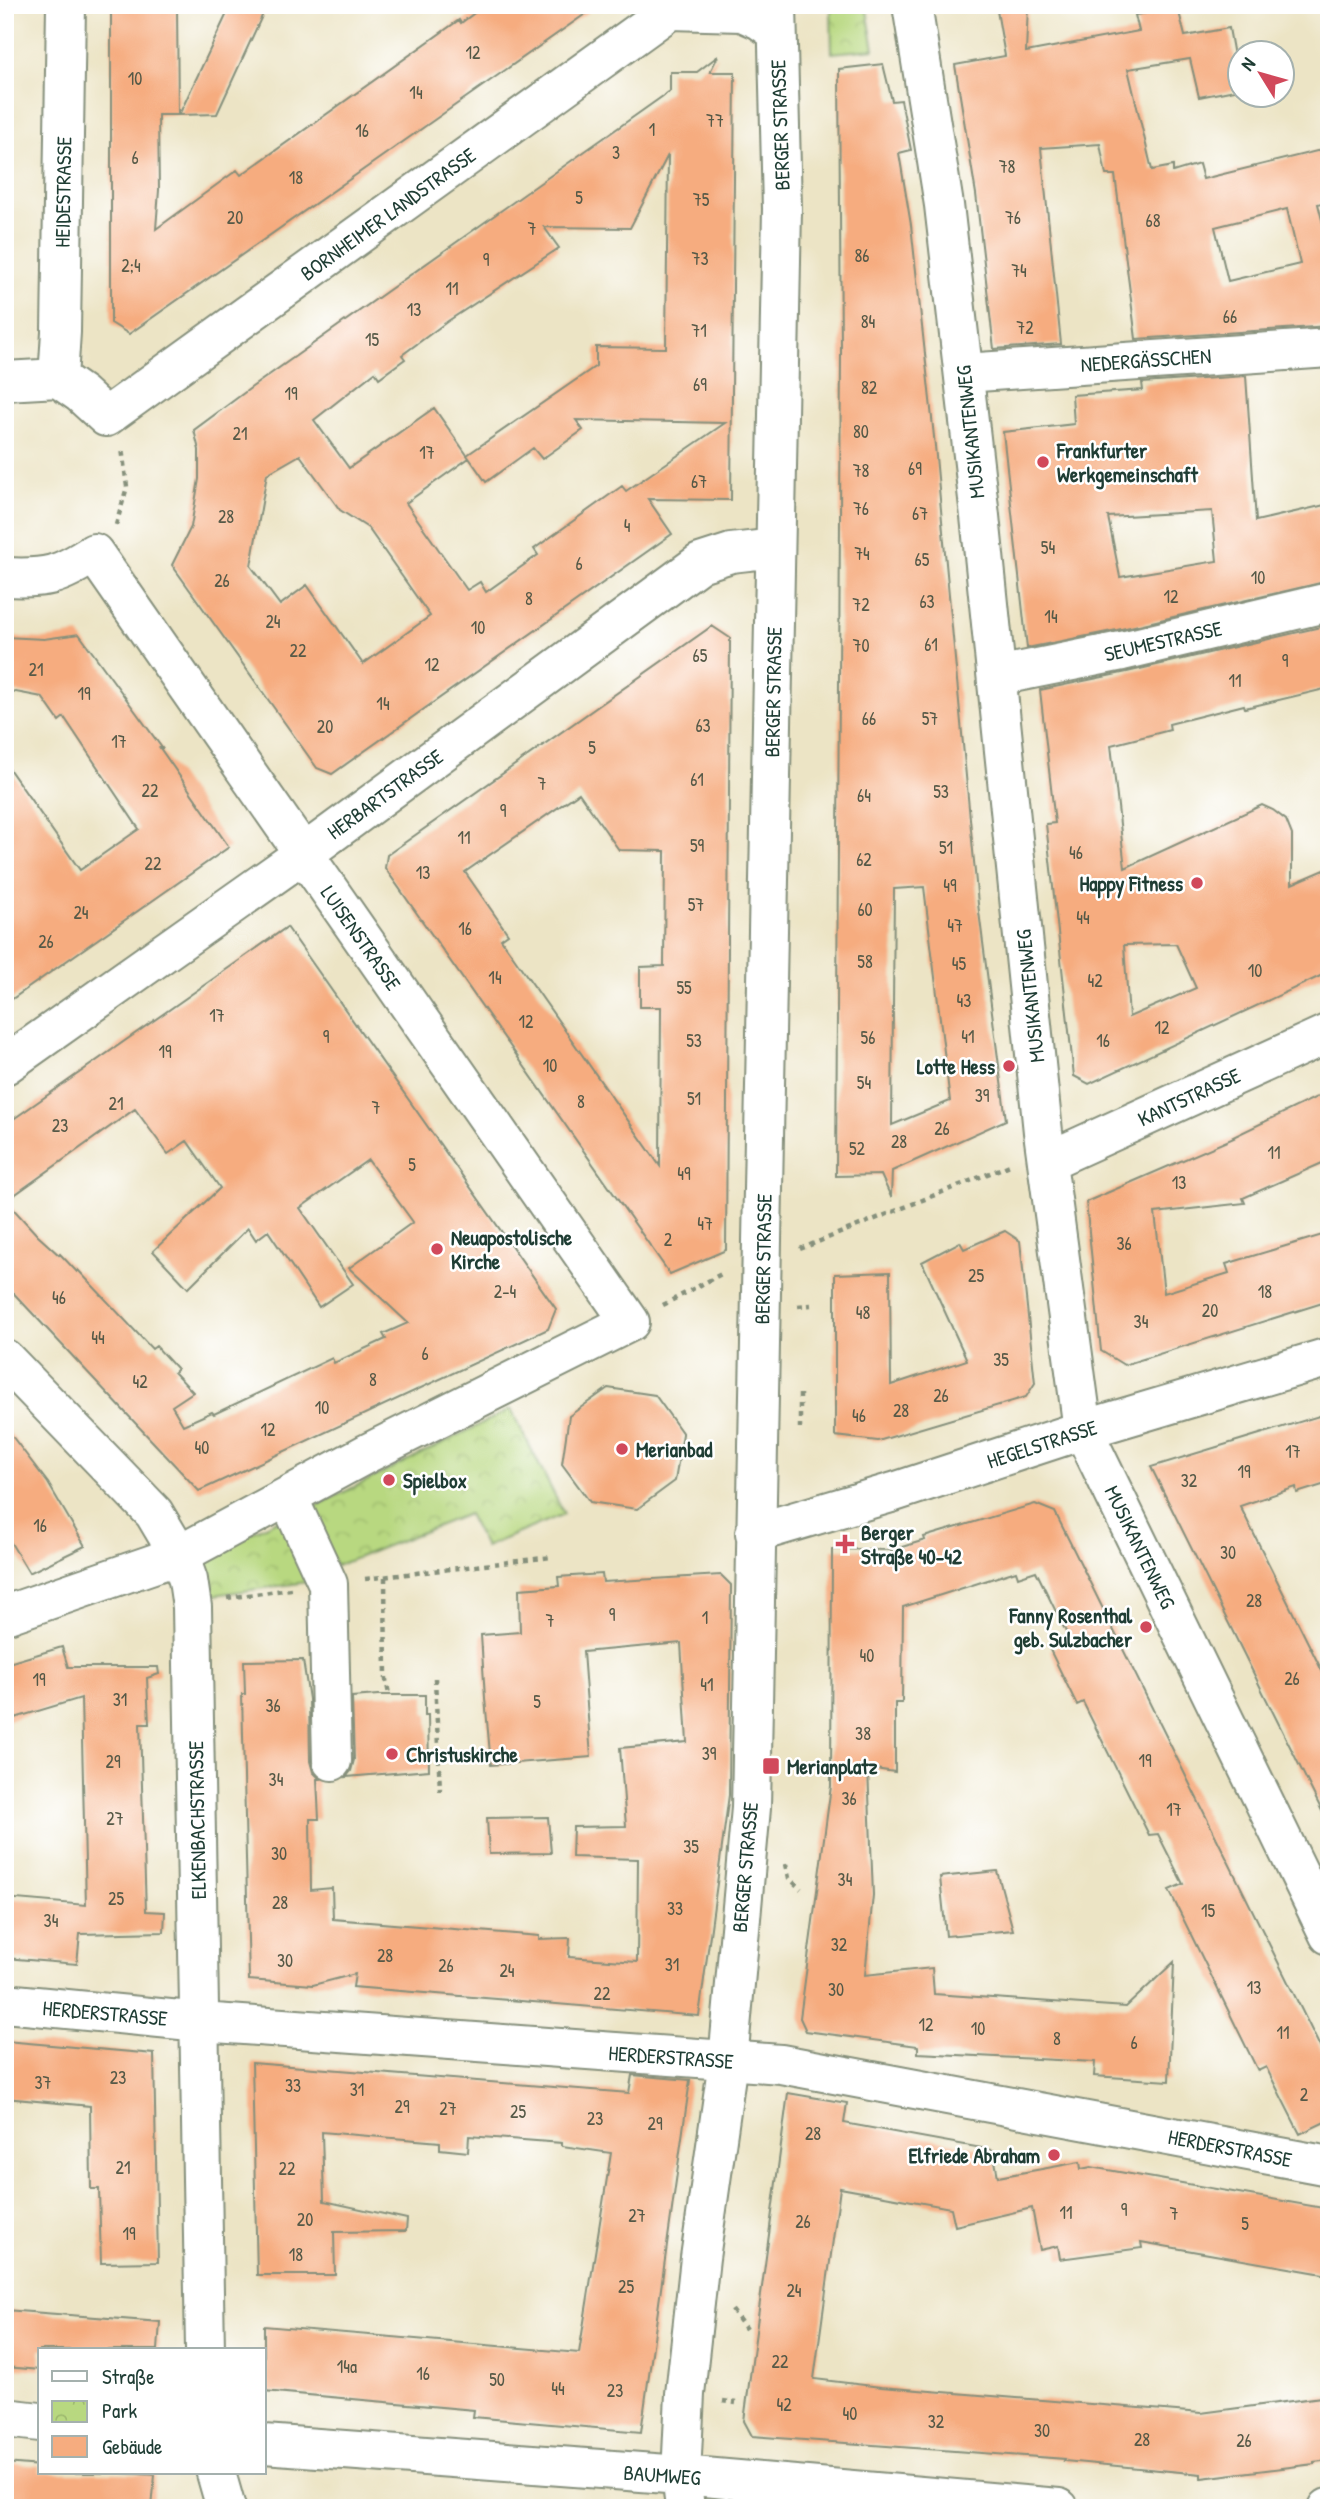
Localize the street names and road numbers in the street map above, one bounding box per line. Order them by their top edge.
street label: BERGER STRASSE [763,59,797,191]
street label: HEIDESTRASSE [48,136,78,248]
street label: BORNHEIMER LANDSTRASSE [294,140,482,288]
street label: NEDERGÄSSCHEN [1080,341,1212,379]
street label: MUSIKANTENWEG [949,364,991,500]
street label: SEUMESTRASSE [1101,613,1225,669]
street label: BERGER STRASSE [757,626,789,758]
street label: HERBARTSTRASSE [321,742,449,846]
street label: LUISENSTRASSE [314,880,408,996]
street label: MUSIKANTENWEG [1009,928,1051,1064]
street label: KANTSTRASSE [1133,1061,1245,1133]
street label: BERGER STRASSE [747,1193,779,1325]
street label: HEGELSTRASSE [983,1413,1101,1475]
street label: MUSIKANTENWEG [1098,1481,1182,1613]
street label: ELKENBACHSTRASSE [181,1740,213,1900]
street label: BERGER STRASSE [725,1800,765,1934]
street label: HERDERSTRASSE [41,1993,169,2033]
street label: HERDERSTRASSE [608,2038,734,2076]
street label: HERDERSTRASSE [1166,2122,1294,2174]
street label: BAUMWEG [622,2458,702,2492]

